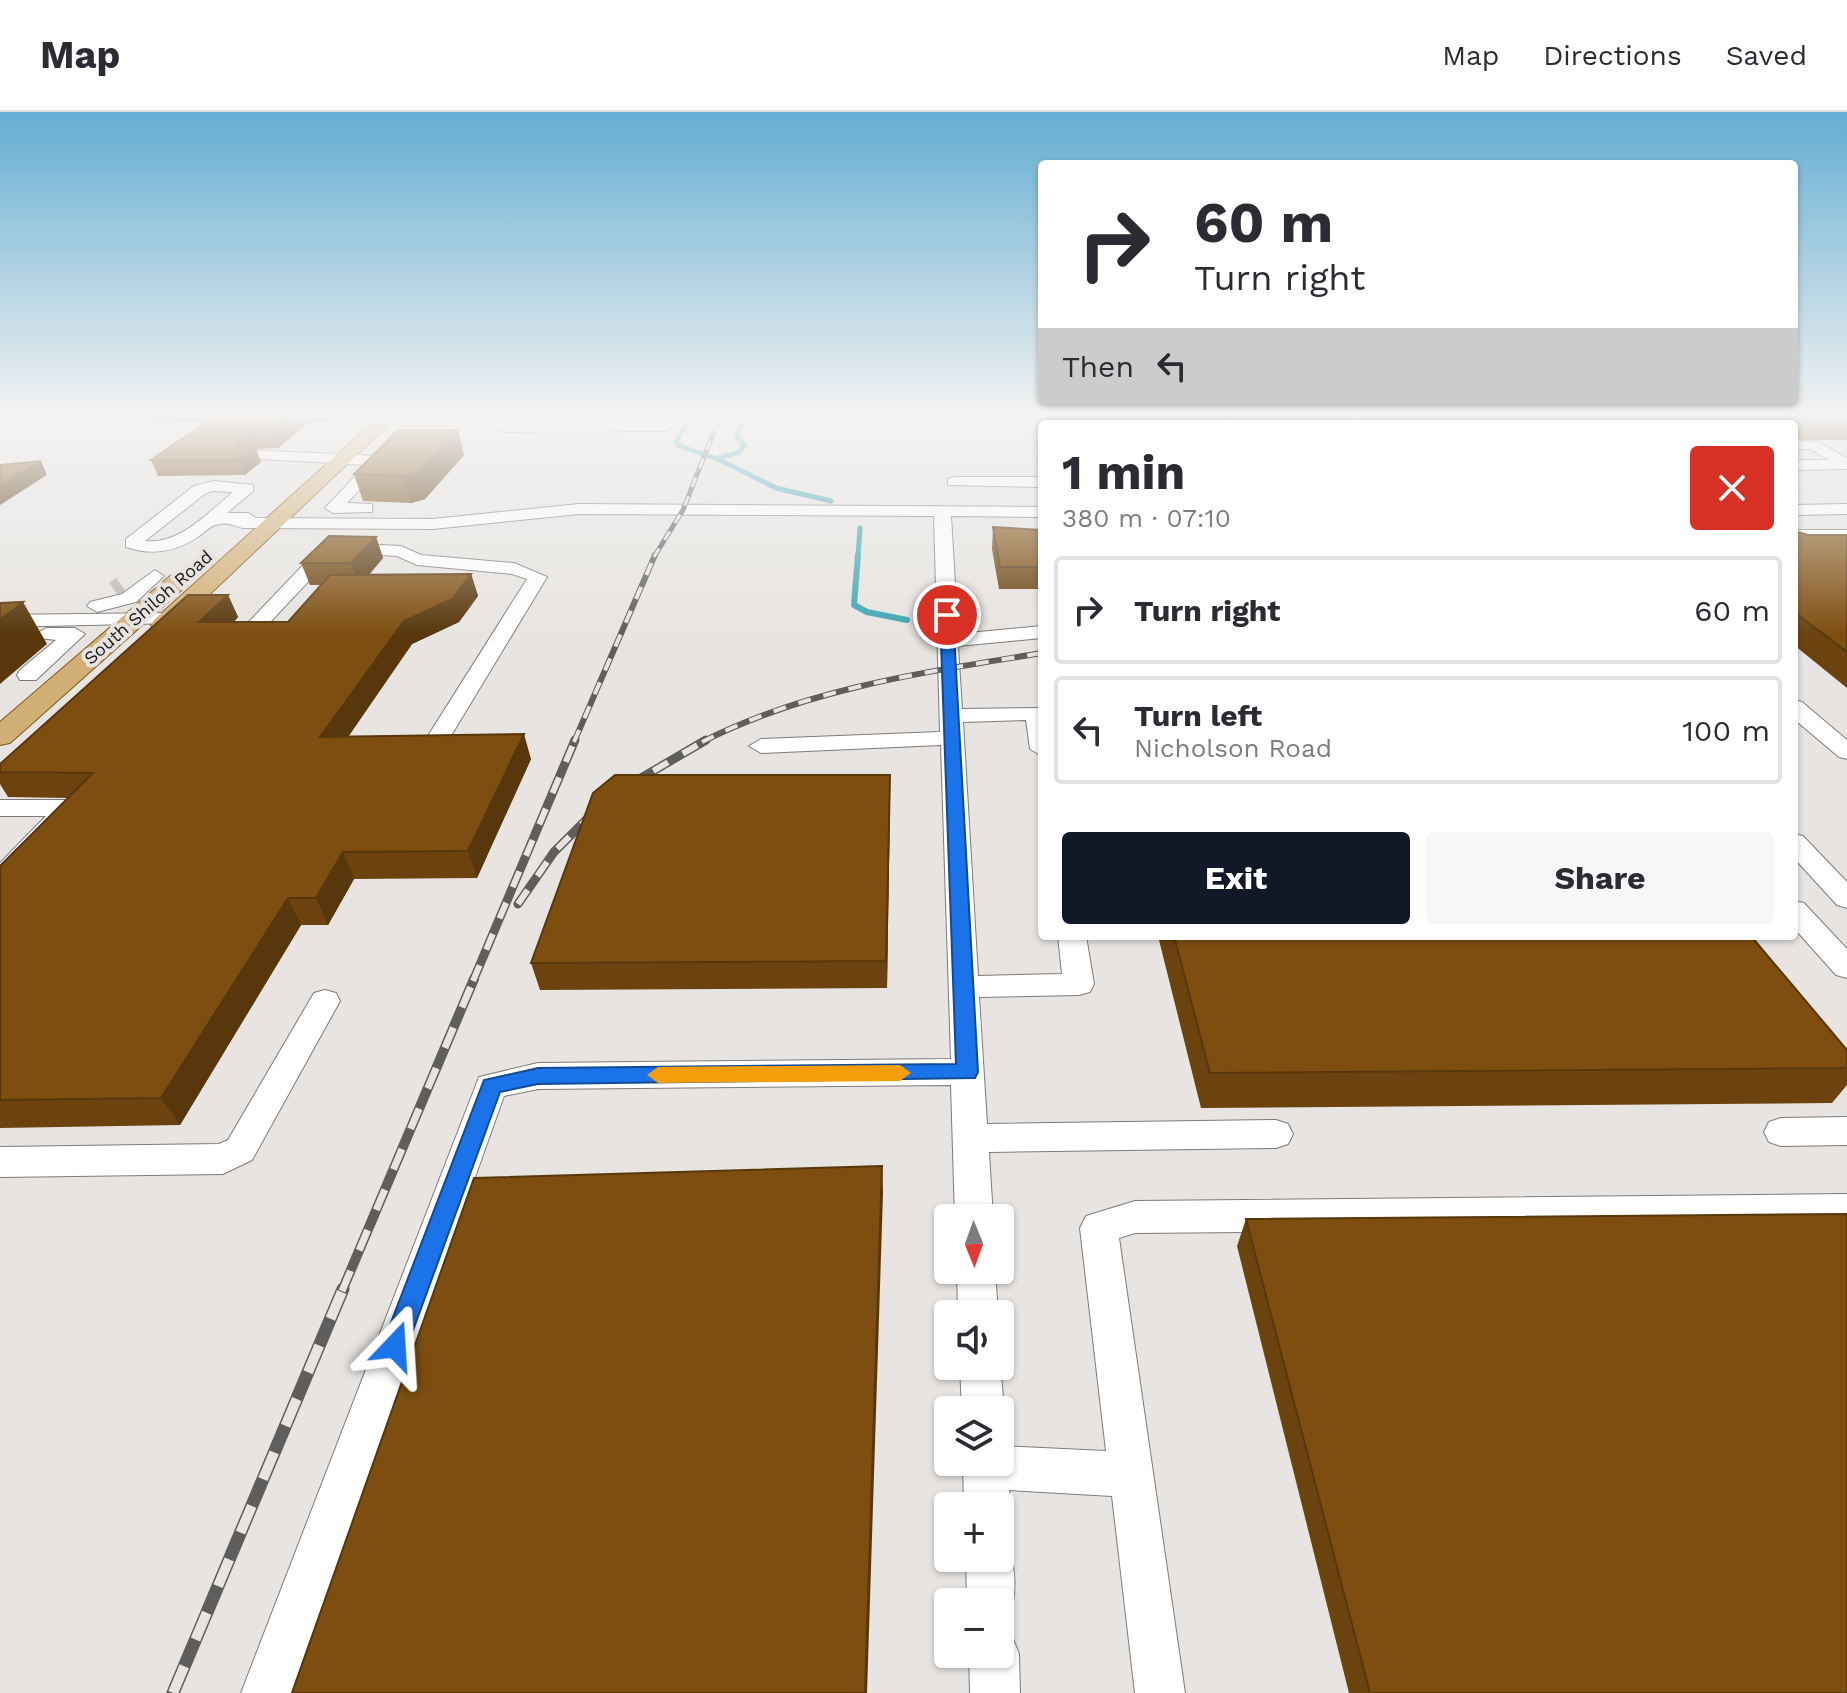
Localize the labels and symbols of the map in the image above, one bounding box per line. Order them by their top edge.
street label: South Shiloh Road [80,546,216,668]
pin [913,581,981,649]
north arrow [934,1204,1014,1284]
position arrow [353,1304,437,1388]

